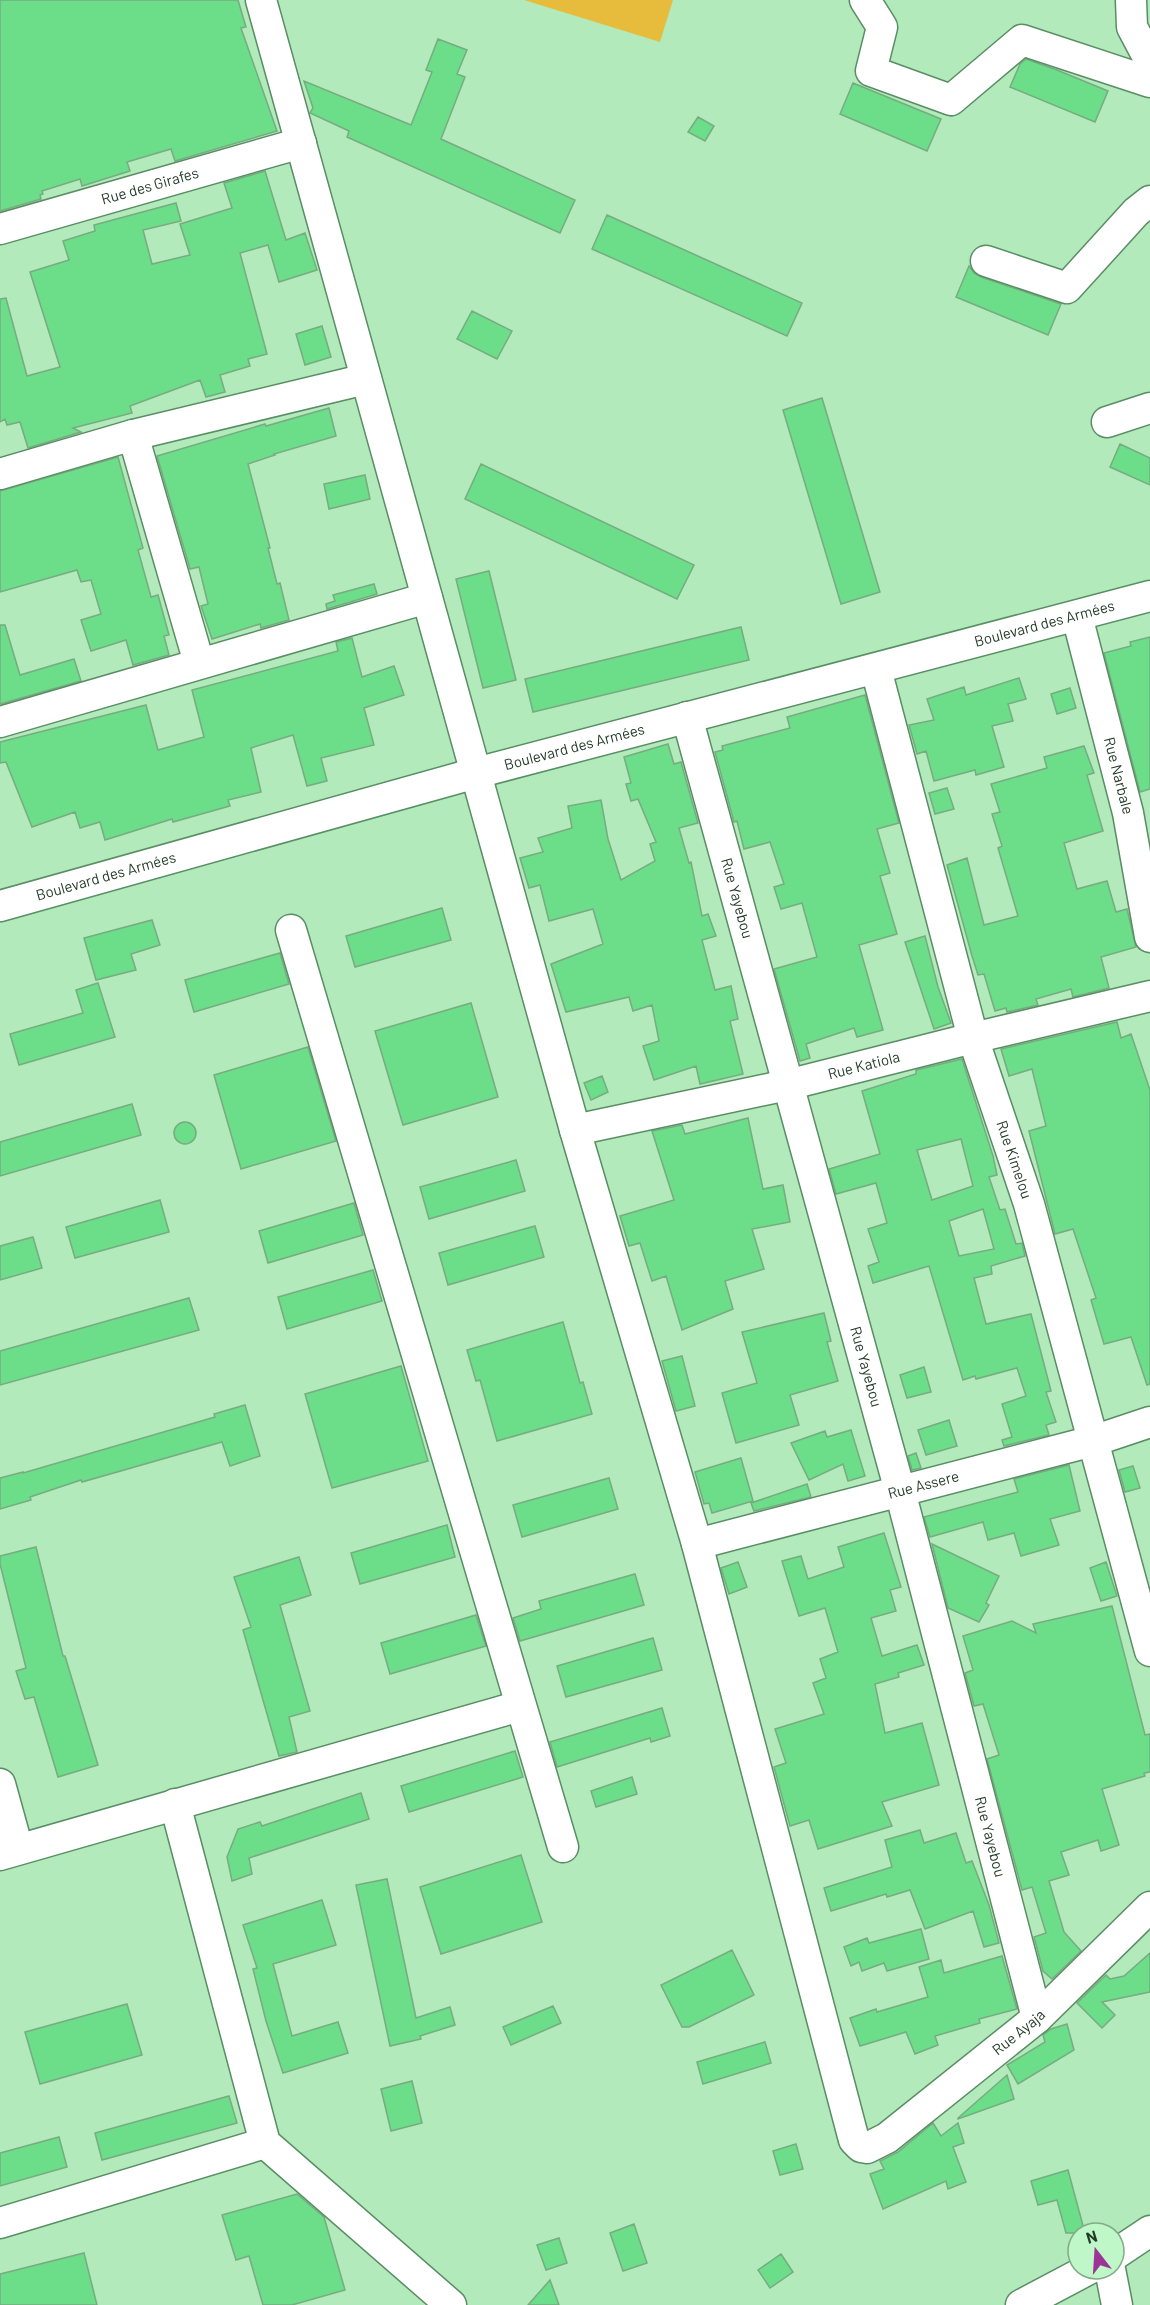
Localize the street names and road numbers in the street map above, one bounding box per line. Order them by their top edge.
street label: Rue des Girafes [99,163,200,208]
street label: Boulevard des Armées [972,596,1116,650]
street label: Boulevard des Armées [502,719,646,773]
street label: Rue Narbale [1101,735,1138,816]
street label: Boulevard des Armées [34,847,178,904]
street label: Rue Yayebou [718,856,757,940]
street label: Rue Katiola [826,1047,902,1082]
street label: Rue Kimelou [993,1118,1037,1201]
street label: Rue Yayebou [847,1324,886,1409]
street label: Rue Assere [886,1466,961,1502]
street label: Rue Yayebou [972,1794,1010,1879]
street label: Rue Ayaja [988,2005,1048,2058]

